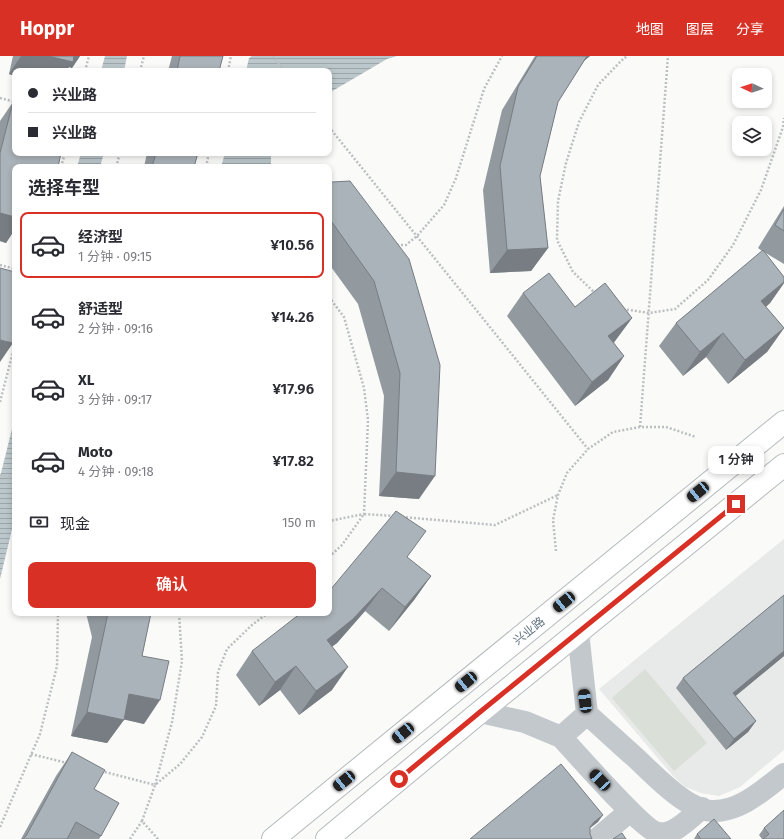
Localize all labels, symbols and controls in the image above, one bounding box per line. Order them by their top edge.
text: Hoppr [20,17,74,40]
text: 地图 [636,21,664,38]
text: 图层 [686,21,714,38]
text: 分享 [736,21,764,38]
north arrow [732,68,772,108]
map controls [732,68,772,156]
text: 兴业路 [52,86,97,104]
button: layers [732,116,772,156]
text: 兴业路 [52,124,97,142]
text: 选择车型 [28,177,100,199]
icon: car [30,227,66,263]
text: 经济型 [78,228,123,246]
text: ¥10.56 [271,236,314,254]
text: 1 分钟 · 09:15 [78,249,152,264]
icon: car [30,299,66,335]
text: 舒适型 [78,300,123,318]
text: ¥14.26 [271,308,314,326]
text: 2 分钟 · 09:16 [78,321,153,336]
icon: car [30,371,66,407]
text: XL [78,371,94,389]
text: ¥17.96 [272,380,314,398]
text: 3 分钟 · 09:17 [78,392,152,407]
icon: car [30,443,66,479]
text: Moto [78,443,113,461]
callout: 1 分钟 [708,446,764,474]
text: ¥17.82 [273,452,314,470]
text: 1 分钟 [718,452,754,467]
text: 4 分钟 · 09:18 [78,464,154,479]
car [685,480,711,504]
route end [727,495,745,513]
icon: cash [28,511,50,533]
text: 现金 [60,515,90,533]
text: 150 m [282,515,316,530]
button: 确认 [28,562,316,608]
car [551,590,577,614]
street label: 兴业路 [511,614,547,648]
car [453,670,479,694]
car [578,688,592,714]
car [390,721,416,745]
car [587,767,613,793]
car [331,769,357,793]
route start [390,770,408,788]

